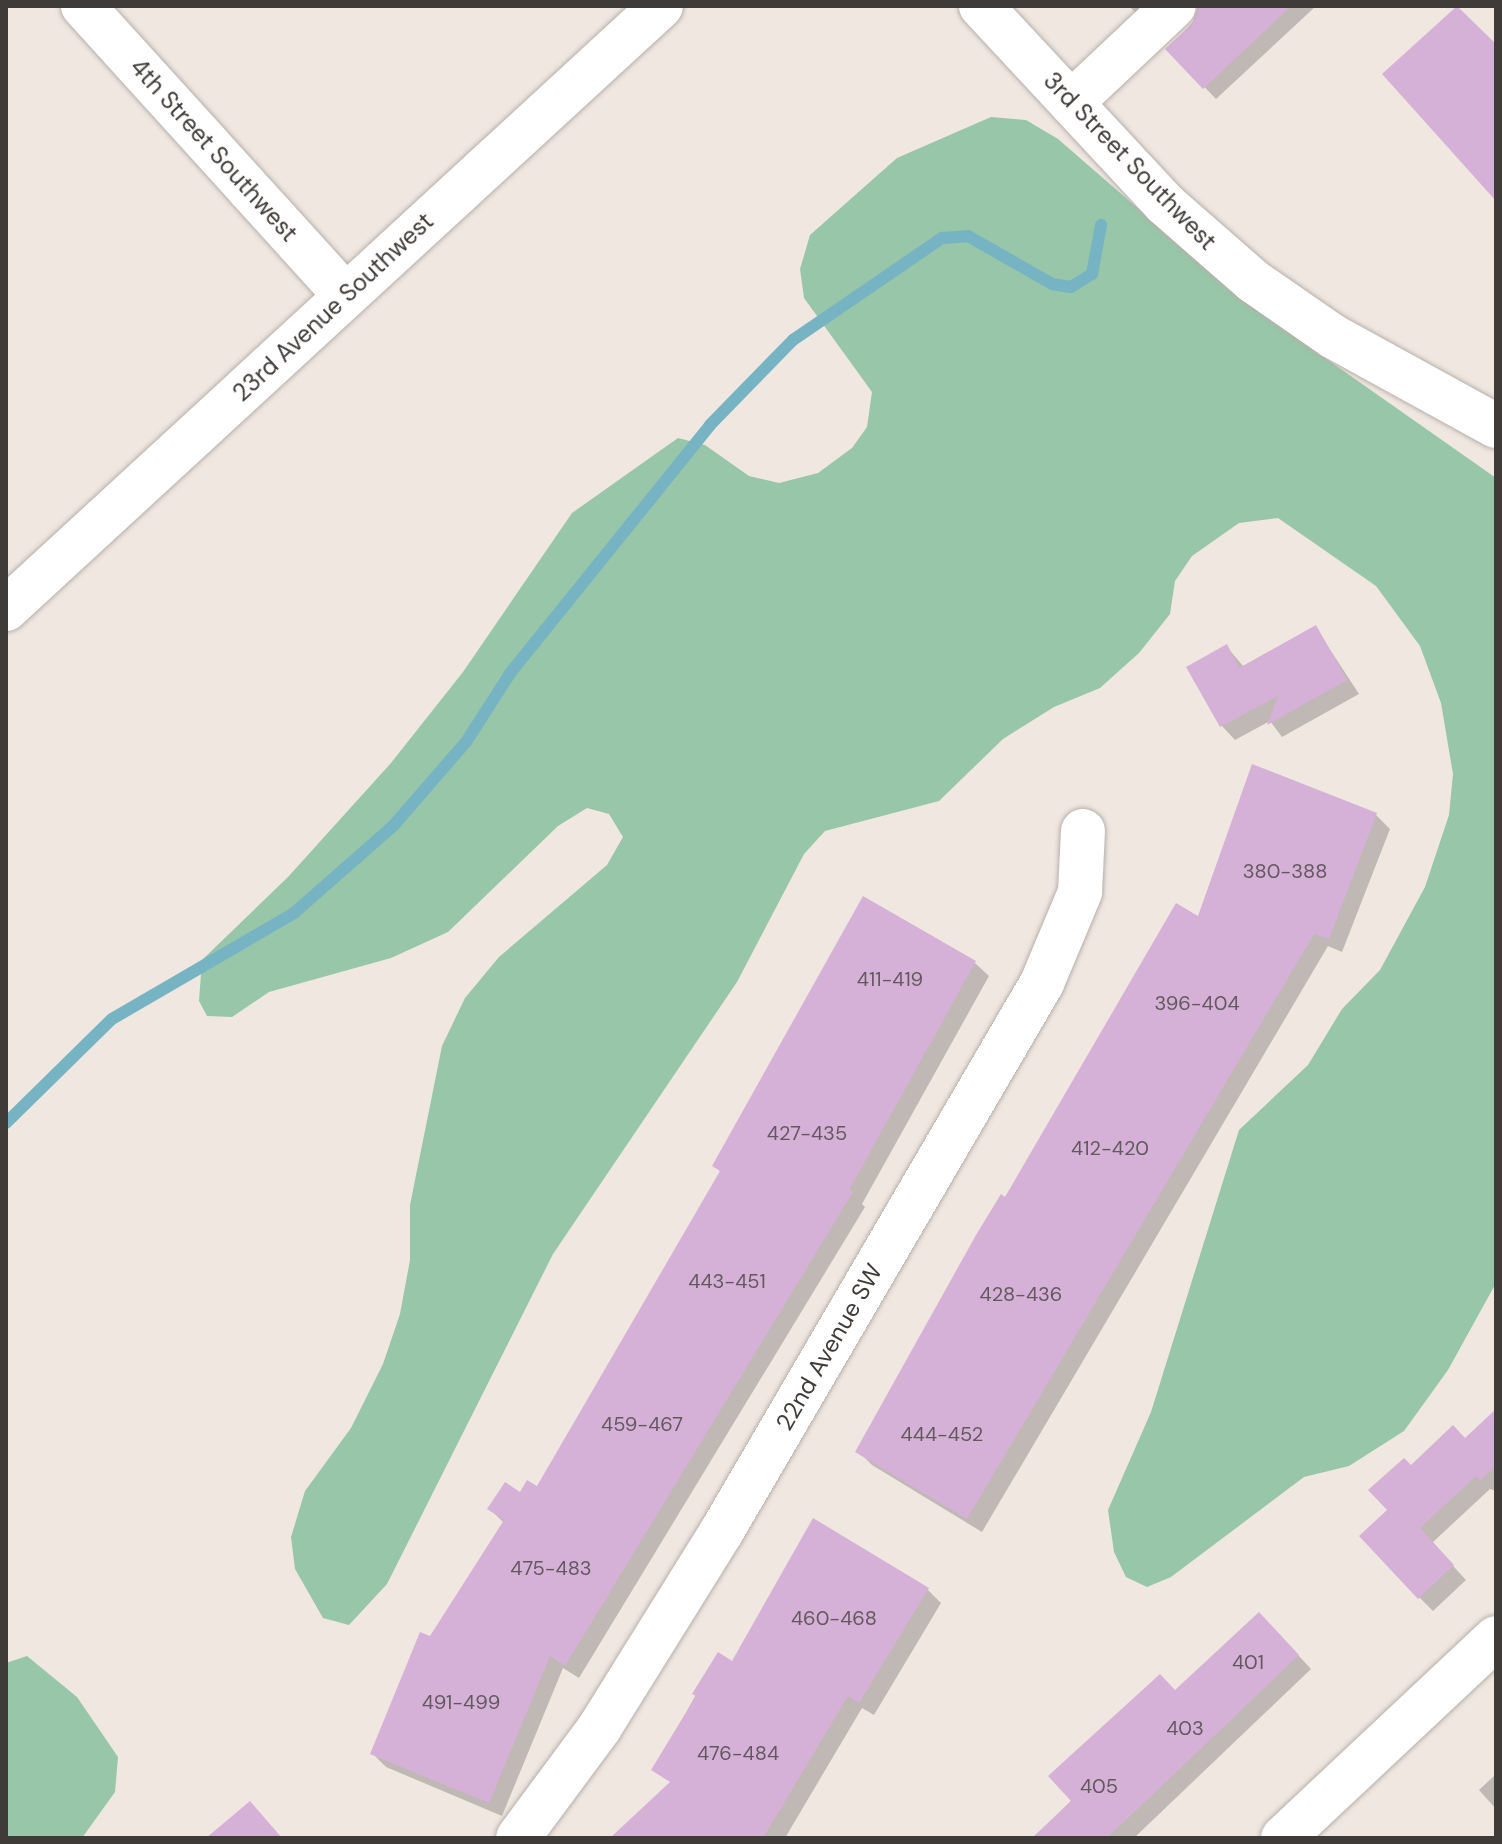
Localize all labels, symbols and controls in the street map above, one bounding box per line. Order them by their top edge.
street label: 4th Street Southwest [124,53,304,247]
street label: 3rd Street Southwest [1038,66,1222,256]
street label: 23rd Avenue Southwest [227,207,439,407]
house number: 380-388 [1243,859,1327,883]
house number: 411-419 [857,967,923,991]
house number: 396-404 [1154,991,1240,1015]
house number: 427-435 [767,1121,847,1145]
house number: 412-420 [1071,1136,1149,1160]
street label: 22nd Avenue SW [770,1259,888,1435]
house number: 443-451 [688,1269,766,1293]
house number: 428-436 [980,1282,1062,1306]
house number: 459-467 [601,1412,683,1436]
house number: 444-452 [901,1422,983,1446]
house number: 475-483 [510,1556,592,1580]
house number: 460-468 [791,1606,877,1630]
house number: 401 [1232,1650,1264,1674]
house number: 491-499 [422,1690,500,1714]
house number: 403 [1166,1716,1204,1740]
house number: 476-484 [697,1741,779,1765]
house number: 405 [1080,1774,1118,1798]

